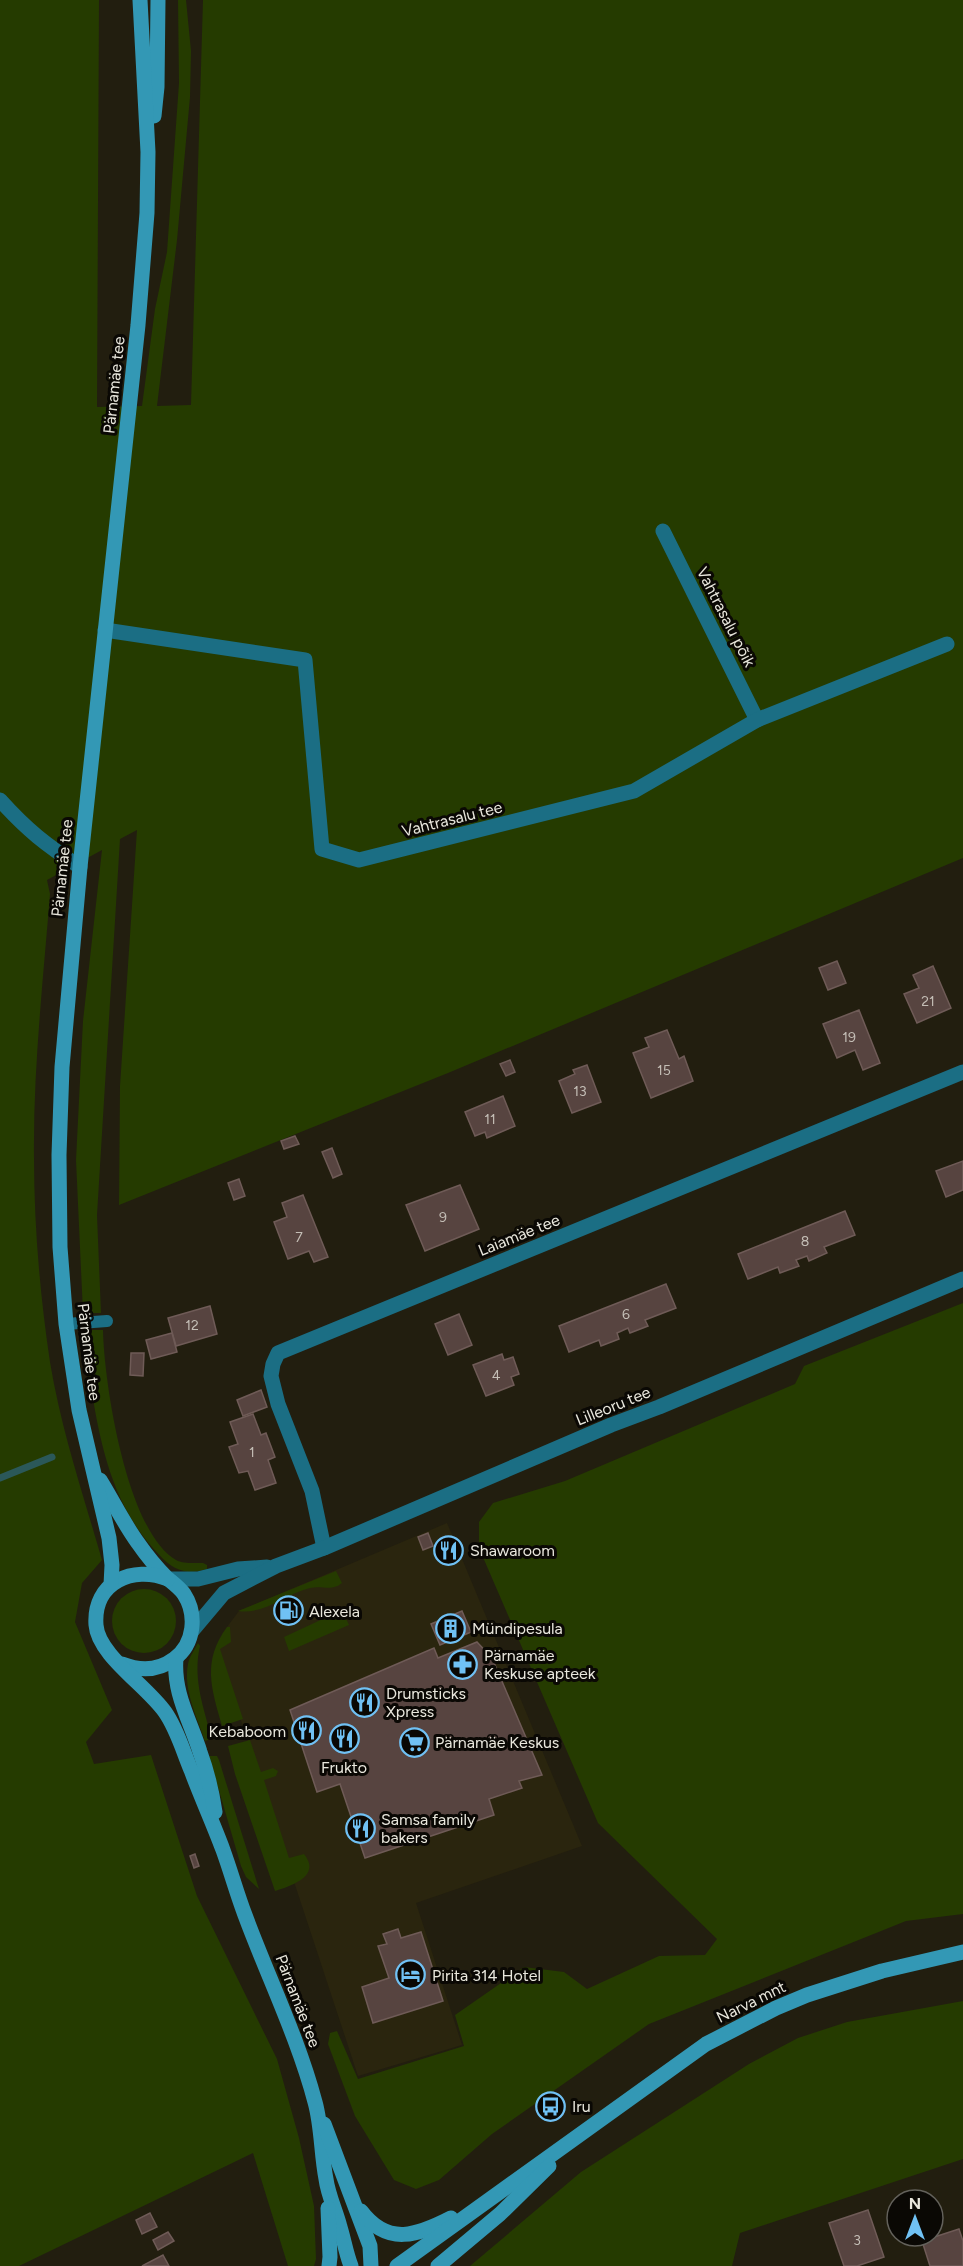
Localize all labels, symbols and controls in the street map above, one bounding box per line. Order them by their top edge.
street label: Pärnamäe tee [99,335,129,435]
street label: Vahtrasalu põik [693,564,759,670]
street label: Vahtrasalu tee [400,797,504,841]
street label: Pärnamäe tee [47,818,77,918]
house number: 21 [921,993,935,1010]
house number: 19 [842,1029,856,1046]
house number: 15 [657,1062,671,1079]
house number: 13 [573,1083,587,1100]
house number: 11 [484,1111,496,1128]
house number: 9 [439,1209,447,1226]
street label: Laiamäe tee [475,1210,563,1260]
house number: 7 [295,1229,303,1246]
house number: 8 [801,1233,809,1250]
street label: Pärnamäe tee [74,1302,104,1402]
house number: 6 [622,1306,630,1323]
house number: 12 [185,1317,199,1334]
house number: 4 [492,1367,501,1384]
street label: Lilleoru tee [573,1382,653,1430]
house number: 1 [249,1444,255,1461]
restaurant icon: Shawaroom [433,1534,465,1566]
place label: Shawaroom [470,1541,555,1560]
fuel station icon: Alexela [272,1595,304,1627]
place label: Alexela [309,1602,360,1621]
building icon: Mündipesula [435,1612,467,1644]
place label: Mündipesula [472,1619,563,1638]
place label: Pärnamäe Keskuse apteek [484,1646,596,1683]
pharmacy icon: Pärnamäe Keskuse apteek [447,1648,479,1680]
place label: Drumsticks Xpress [386,1684,466,1721]
restaurant icon: Drumsticks Xpress [349,1686,381,1718]
restaurant icon: Kebaboom [291,1715,323,1747]
place label: Kebaboom [209,1722,286,1741]
restaurant icon: Frukto [328,1723,360,1755]
supermarket icon: Pärnamäe Keskus [398,1726,430,1758]
place label: Pärnamäe Keskus [435,1733,559,1752]
place label: Frukto [321,1758,367,1777]
place label: Samsa family bakers [381,1810,476,1847]
restaurant icon: Samsa family bakers [344,1812,376,1844]
street label: Pärnamäe tee [272,1952,324,2050]
hotel icon: Pirita 314 Hotel [395,1959,427,1991]
place label: Pirita 314 Hotel [432,1966,541,1985]
street label: Narva mnt [713,1977,789,2027]
bus stop icon: Iru [535,2090,567,2122]
place label: Iru [572,2097,591,2116]
north arrow [885,2188,945,2248]
text: N [909,2194,921,2213]
house number: 3 [853,2232,861,2249]

